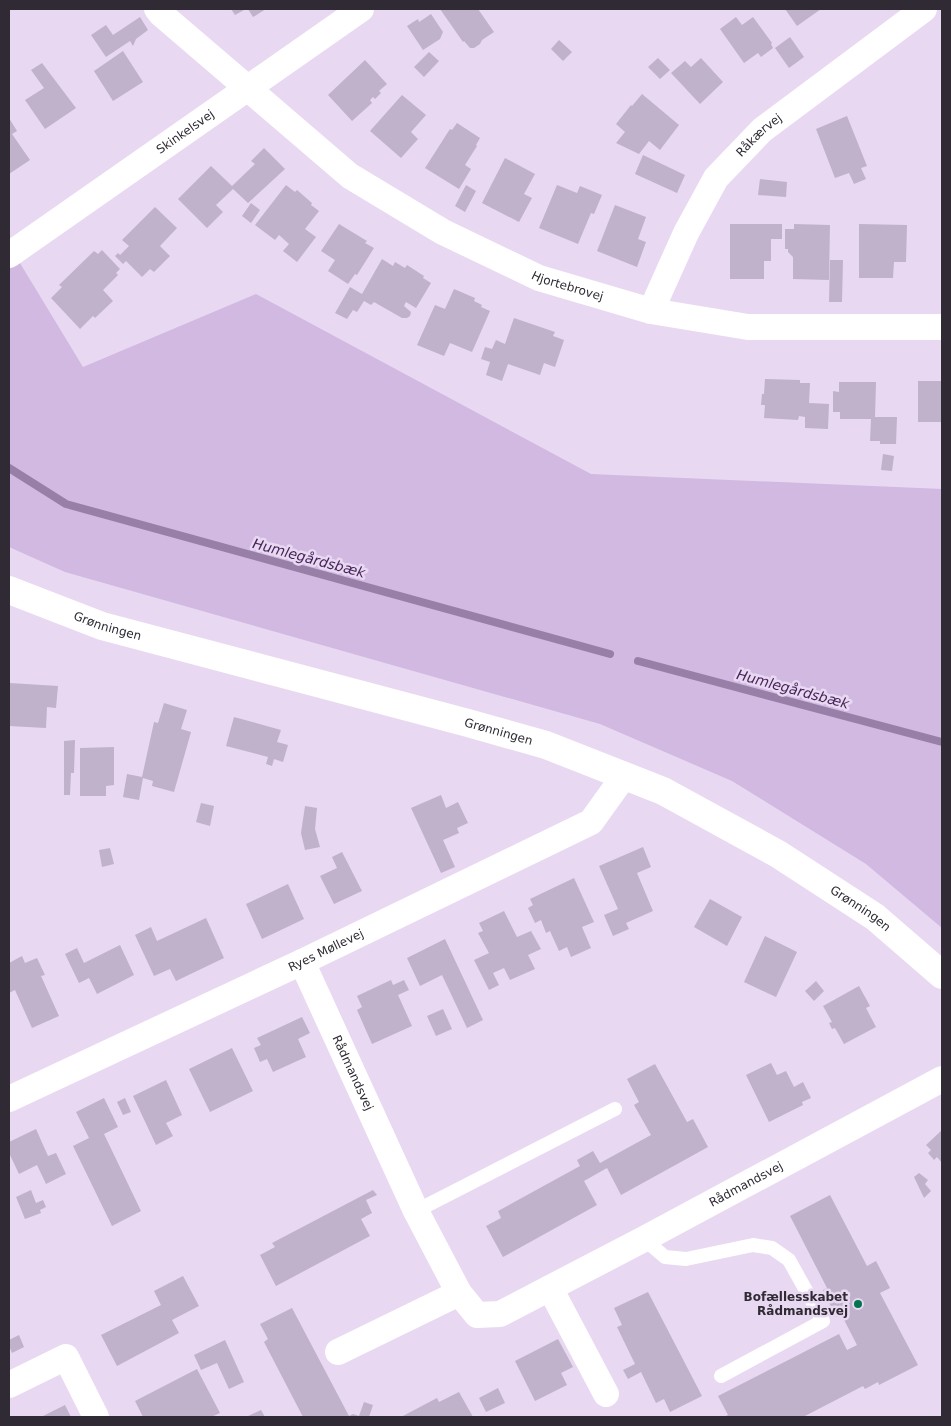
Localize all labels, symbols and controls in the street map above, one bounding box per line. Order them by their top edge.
street label: Skinkelsvej [154,107,217,157]
street label: Råkærvej [733,111,785,159]
street label: Hjortebrovej [529,268,605,304]
water label: Humlegårdsbæk [251,535,368,581]
street label: Grønningen [72,609,143,643]
water label: Humlegårdsbæk [735,666,852,712]
street label: Grønningen [463,715,534,748]
street label: Grønningen [827,883,893,934]
street label: Ryes Møllevej [286,926,366,974]
street label: Rådmandsvej [329,1033,376,1113]
street label: Rådmandsvej [707,1159,785,1210]
place label: Bofællesskabet Rådmandsvej [744,1290,848,1318]
marker: Bofællesskabet Rådmandsvej [852,1298,864,1310]

